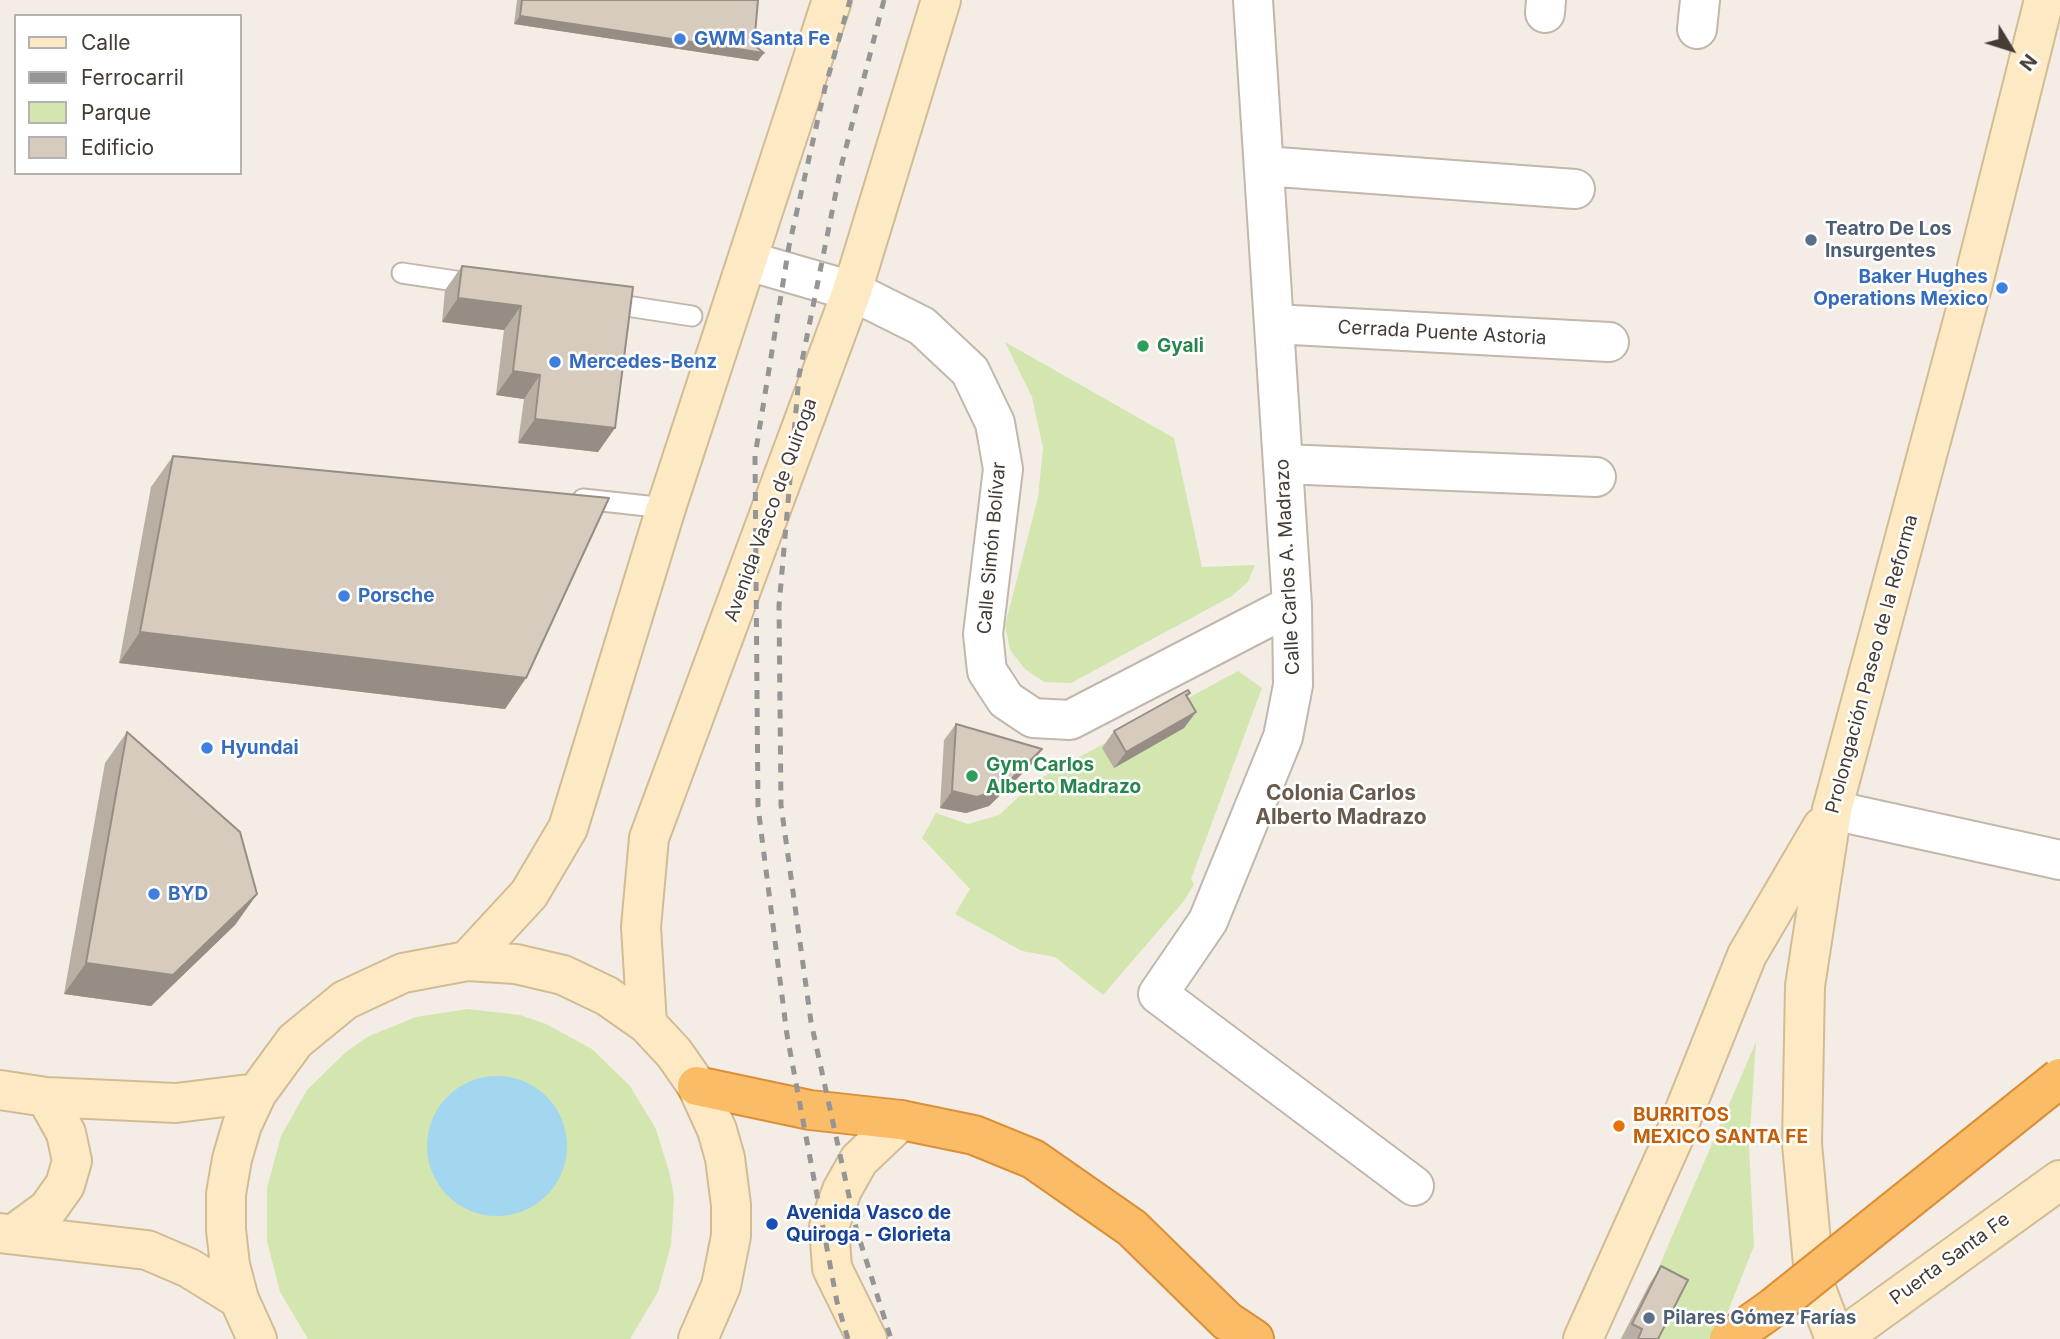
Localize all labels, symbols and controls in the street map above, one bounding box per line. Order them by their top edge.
legend [14,14,242,175]
north arrow [1976,14,2046,84]
place label: GWM Santa Fe [694,28,830,50]
text: Calle [81,30,131,55]
marker: GWM Santa Fe [672,31,688,47]
text: N [2014,49,2041,75]
text: Ferrocarril [81,65,184,90]
text: Parque [81,100,151,125]
text: Edificio [81,135,154,160]
place label: Teatro De Los Insurgentes [1825,218,1952,262]
marker: Teatro De Los Insurgentes [1803,232,1819,248]
place label: Baker Hughes Operations Mexico [1813,266,1988,310]
marker: Baker Hughes Operations Mexico [1994,280,2010,296]
street label: Cerrada Puente Astoria [1337,316,1547,350]
place label: Gyali [1157,335,1204,357]
marker: Gyali [1135,338,1151,354]
place label: Mercedes-Benz [569,351,717,373]
marker: Mercedes-Benz [547,354,563,370]
street label: Avenida Vasco de Quiroga [720,395,822,625]
street label: Calle Carlos A. Madrazo [1271,458,1305,676]
street label: Calle Simón Bolívar [973,461,1011,635]
street label: Prolongación Paseo de la Reforma [1821,512,1923,816]
place label: Porsche [358,585,435,607]
marker: Porsche [336,588,352,604]
place label: Hyundai [221,737,299,759]
marker: Hyundai [199,740,215,756]
place label: Gym Carlos Alberto Madrazo [986,754,1141,798]
marker: Gym Carlos Alberto Madrazo [964,768,980,784]
district label: Colonia Carlos Alberto Madrazo [1255,781,1427,831]
place label: BYD [168,883,208,905]
marker: BYD [146,886,162,902]
place label: BURRITOS MEXICO SANTA FE [1633,1104,1808,1148]
marker: BURRITOS MEXICO SANTA FE [1611,1118,1627,1134]
place label: Avenida Vasco de Quiroga - Glorieta [786,1202,951,1246]
street label: Puerta Santa Fe [1886,1208,2014,1310]
marker: Avenida Vasco de Quiroga - Glorieta [764,1216,780,1232]
place label: Pilares Gómez Farías [1663,1307,1857,1329]
marker: Pilares Gómez Farías [1641,1310,1657,1326]

